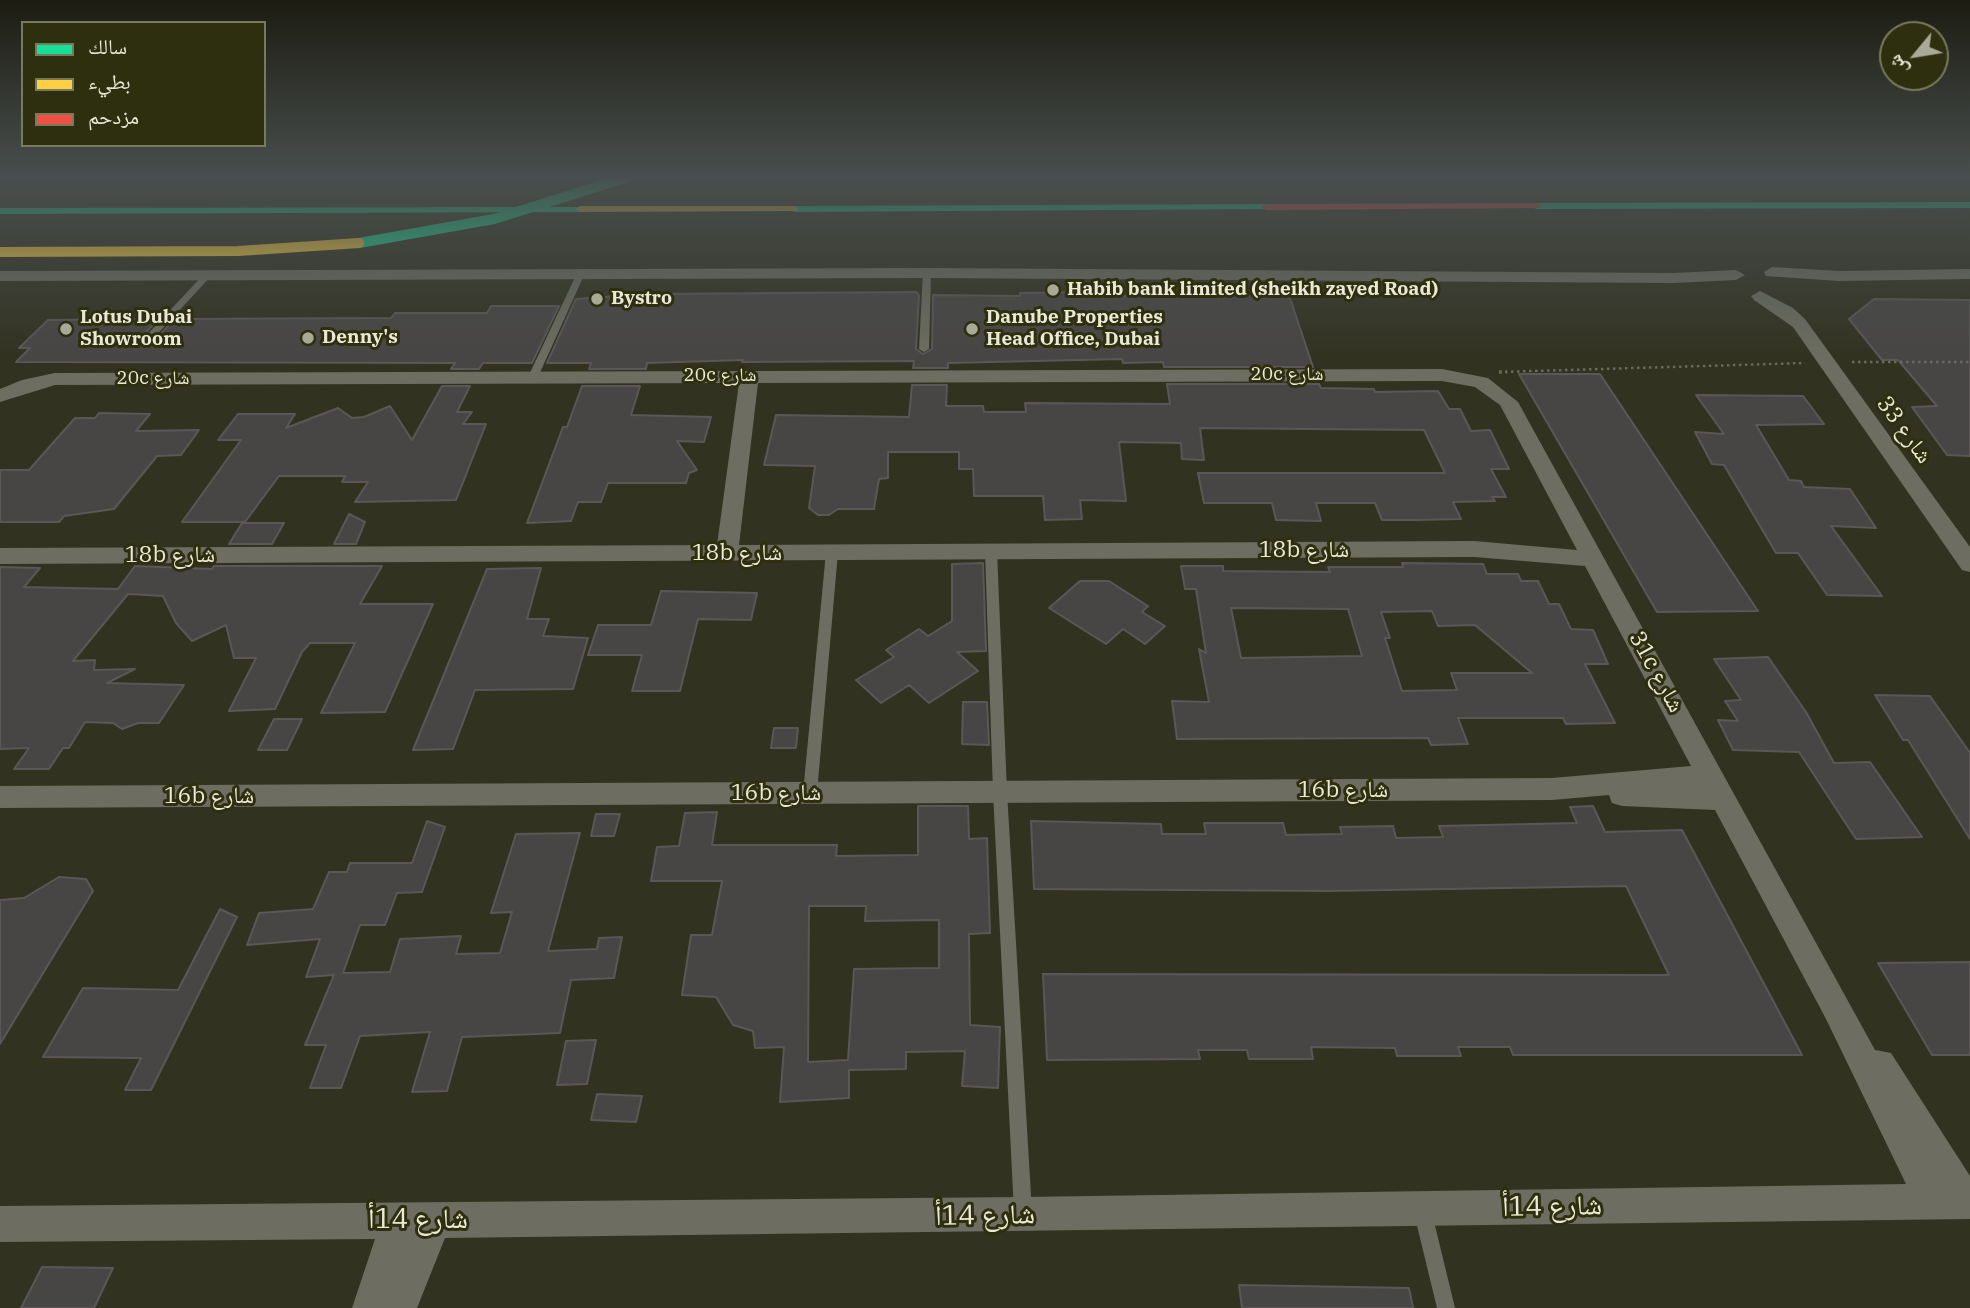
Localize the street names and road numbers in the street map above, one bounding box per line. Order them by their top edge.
street label: 20c شارع [1250,364,1324,386]
street label: 20c شارع [683,365,757,387]
street label: 20c شارع [116,368,190,390]
street label: شارع 33 [1870,391,1938,469]
street label: 18b شارع [1259,536,1349,564]
street label: 18b شارع [692,539,782,567]
street label: 18b شارع [125,541,215,569]
street label: 31c شارع [1622,627,1690,717]
street label: 16b شارع [1298,776,1388,804]
street label: 16b شارع [731,779,821,807]
street label: 16b شارع [164,782,254,810]
street label: شارع 14أ [1502,1189,1602,1225]
street label: شارع 14أ [935,1198,1035,1234]
street label: شارع 14أ [368,1203,468,1237]

